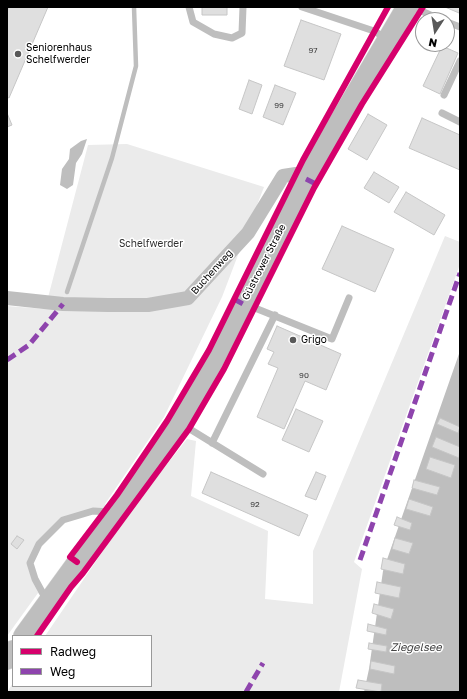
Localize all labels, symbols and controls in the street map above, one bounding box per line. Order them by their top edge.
north arrow [415,12,455,52]
text: N [427,36,438,50]
place label: Seniorenhaus Schelfwerder [26,42,92,66]
house number: 97 [308,45,318,55]
marker: Seniorenhaus Schelfwerder [13,49,23,59]
house number: 99 [274,100,284,110]
street label: Güstrower Straße [240,222,288,302]
park label: Schelfwerder [119,238,183,250]
street label: Buchenweg [189,247,235,297]
place label: Grigo [301,334,327,346]
marker: Grigo [288,335,298,345]
house number: 90 [299,370,309,380]
house number: 92 [250,499,260,509]
legend [12,635,152,687]
water label: Ziegelsee [390,641,442,655]
text: Radweg [50,644,96,659]
text: Weg [50,664,75,679]

